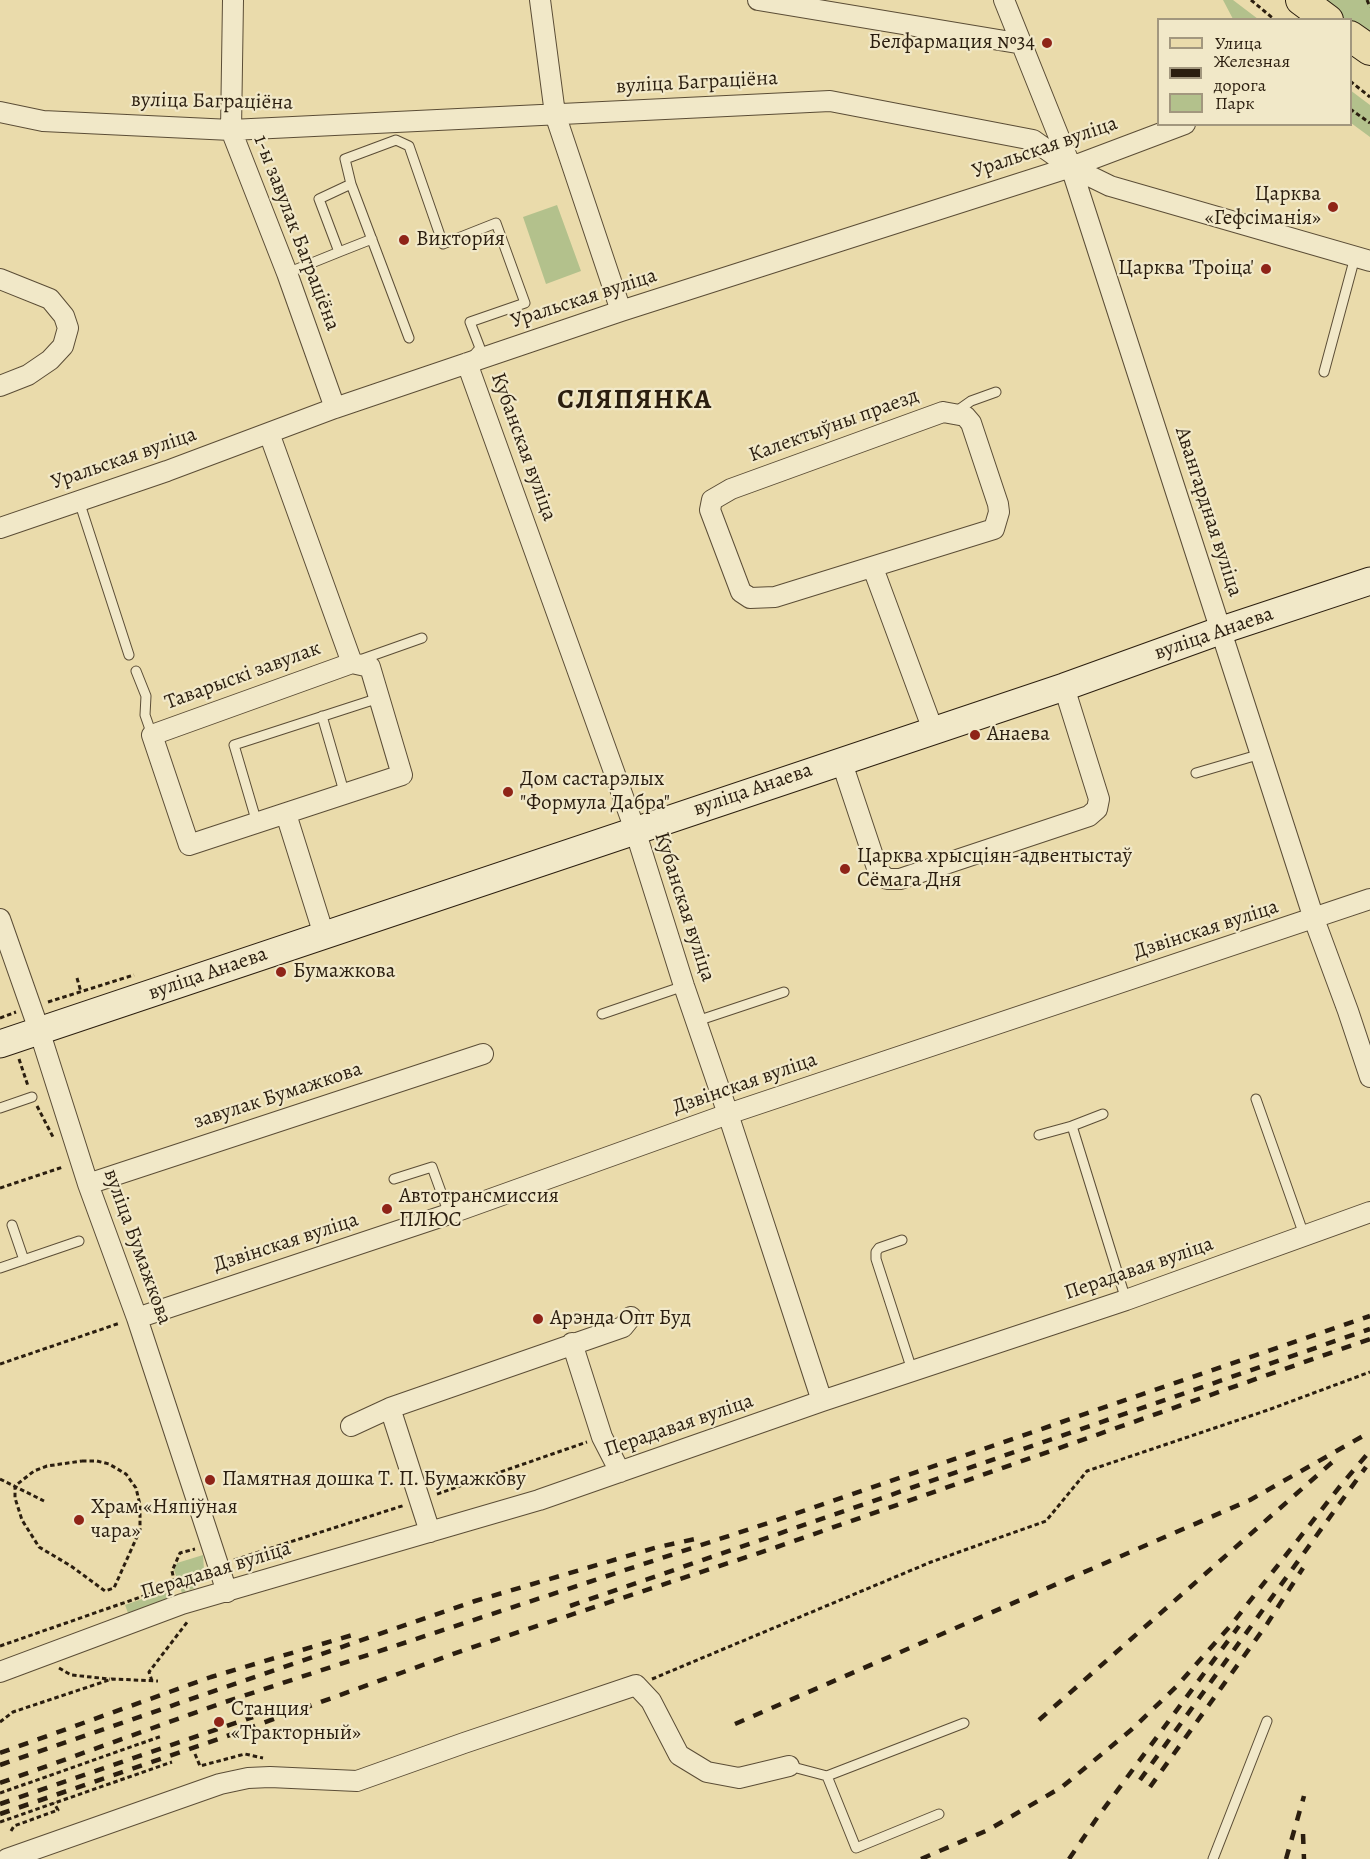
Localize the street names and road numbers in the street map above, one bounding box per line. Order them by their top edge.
street label: вуліца Баграціёна [615,66,779,100]
street label: вуліца Баграціёна [131,88,293,116]
street label: Уральская вуліца [969,111,1121,185]
street label: 1-ы завулак Баграціёна [247,132,345,334]
street label: Уральская вуліца [508,263,660,335]
street label: Кубанская вуліца [484,369,562,525]
street label: Калектыўны праезд [746,384,922,468]
street label: Уральская вуліца [48,422,200,496]
street label: Авангардная вуліца [1169,424,1247,600]
street label: вуліца Анаева [1151,602,1277,666]
street label: Таварыскі завулак [162,636,324,716]
street label: вуліца Анаева [690,758,816,822]
street label: Кубанская вуліца [648,829,720,985]
street label: Дзвінская вуліца [1130,895,1282,965]
street label: вуліца Анаева [145,942,271,1006]
street label: Дзвінская вуліца [669,1047,821,1121]
street label: завулак Бумажкова [191,1057,365,1135]
street label: вуліца Бумажкова [97,1166,177,1328]
street label: Дзвінская вуліца [210,1208,362,1278]
street label: Перадавая вуліца [1061,1232,1217,1306]
street label: Перадавая вуліца [601,1389,757,1463]
street label: Перадавая вуліца [138,1536,294,1606]

